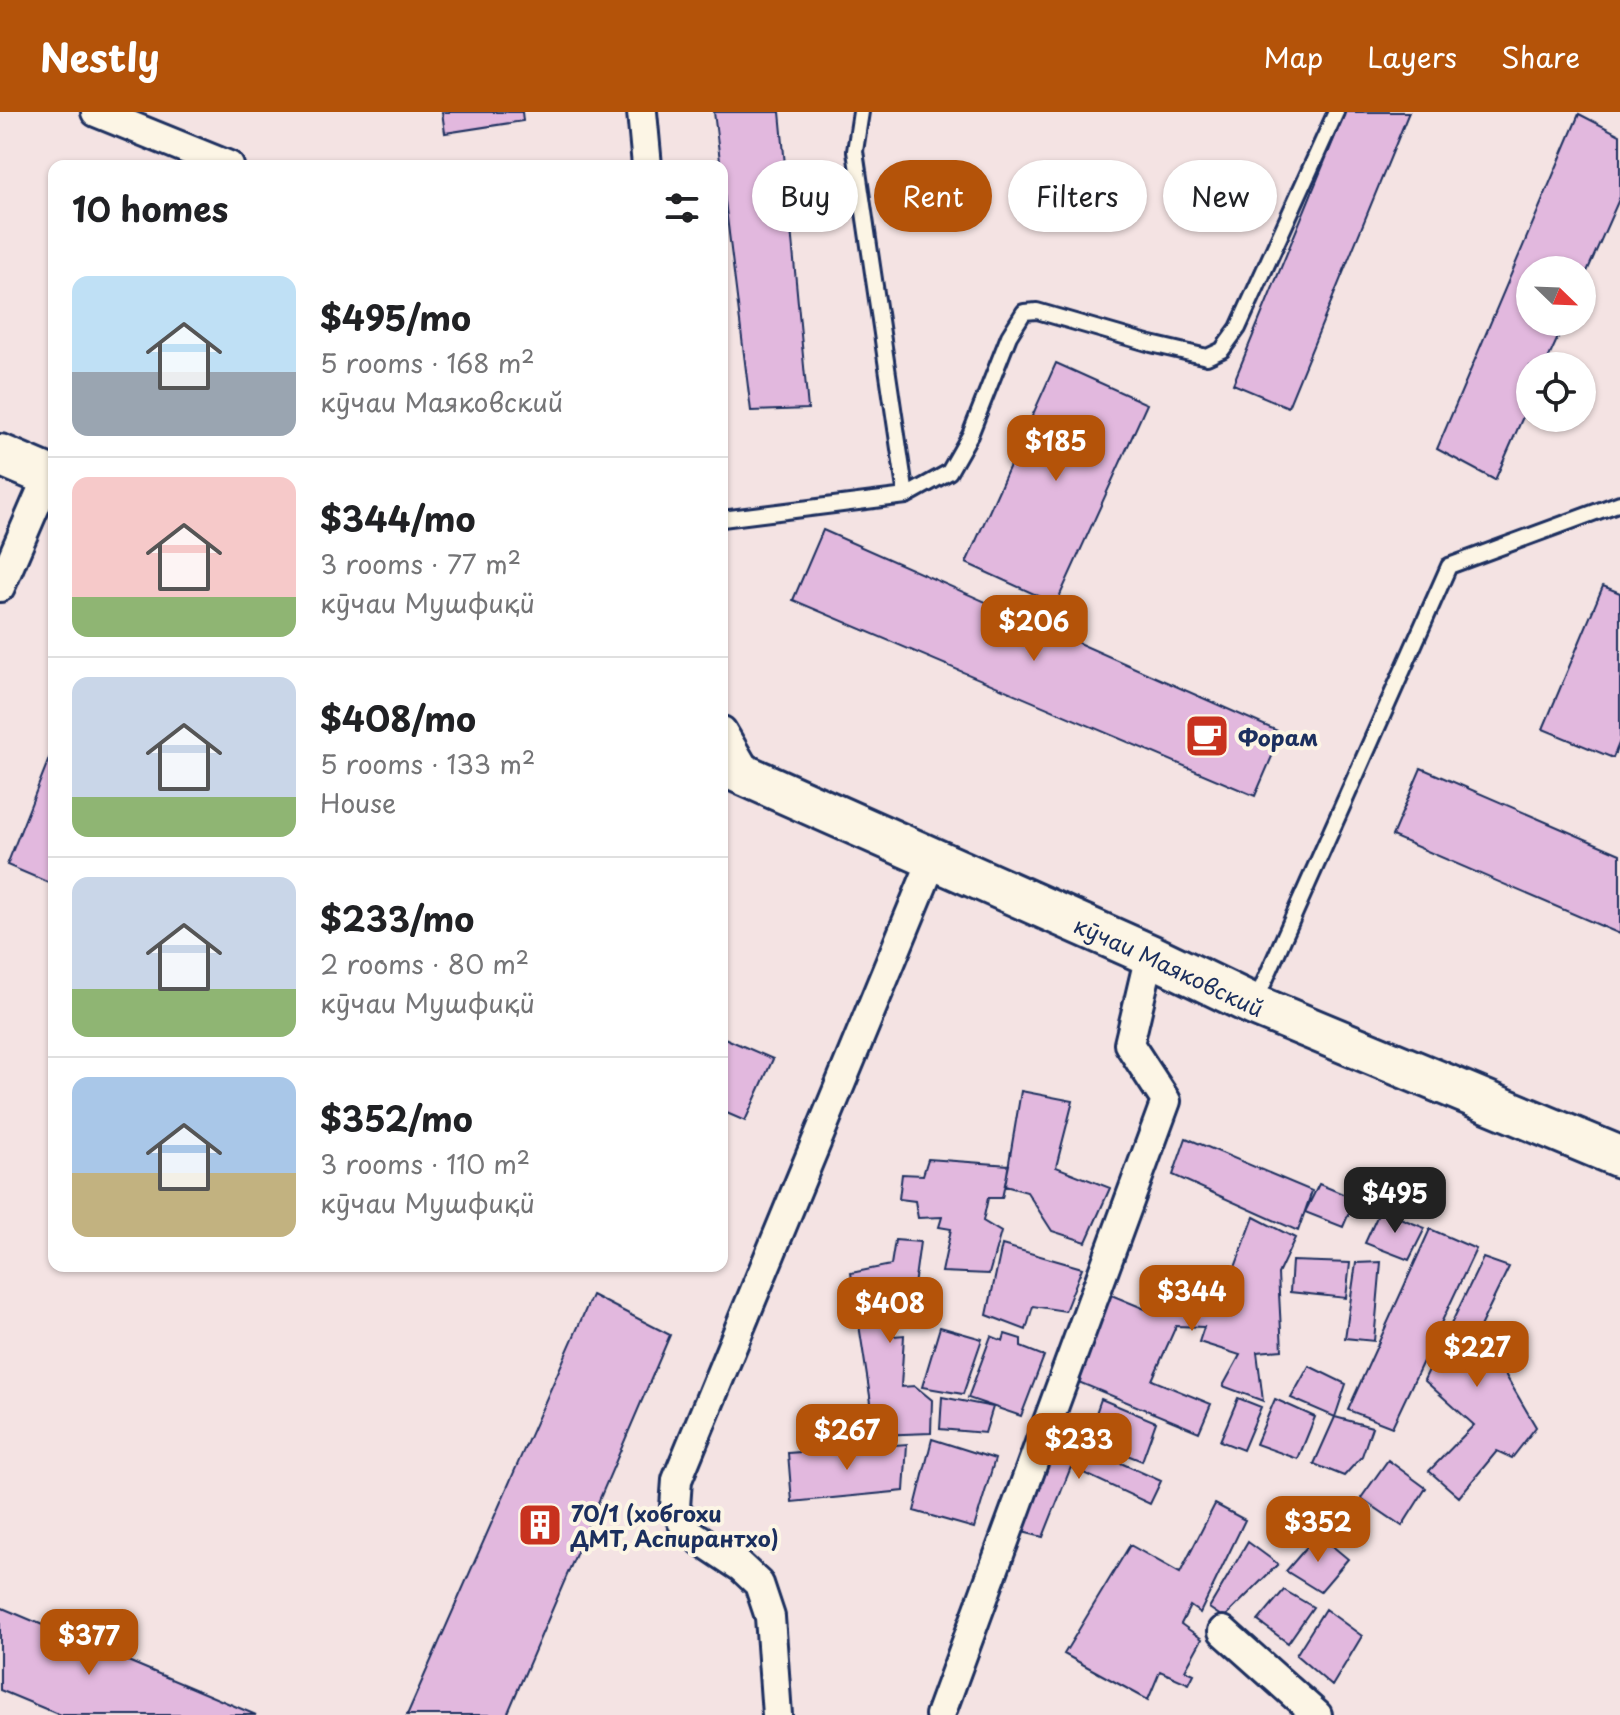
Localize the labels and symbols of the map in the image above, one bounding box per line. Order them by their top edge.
north arrow [1516,256,1596,336]
pin: $185 [1009,415,1103,483]
pin: $206 [987,595,1081,663]
cafe icon: Форам [1183,712,1231,760]
place label: Форам [1238,720,1319,753]
street label: кӯчаи Маяковский [1069,907,1269,1024]
pin: $495 [1348,1167,1442,1235]
pin: $344 [1145,1265,1239,1333]
pin: $408 [843,1277,937,1345]
pin: $227 [1430,1321,1524,1389]
pin: $267 [800,1404,894,1472]
pin: $233 [1032,1413,1126,1481]
place label: 70/1 (хобгохи ДМТ, Аспирантхо) [570,1496,779,1554]
pin: $352 [1271,1496,1365,1564]
building icon: 70/1 (хобгохи ДМТ, Аспирантхо) [516,1501,564,1549]
pin: $377 [42,1609,136,1677]

